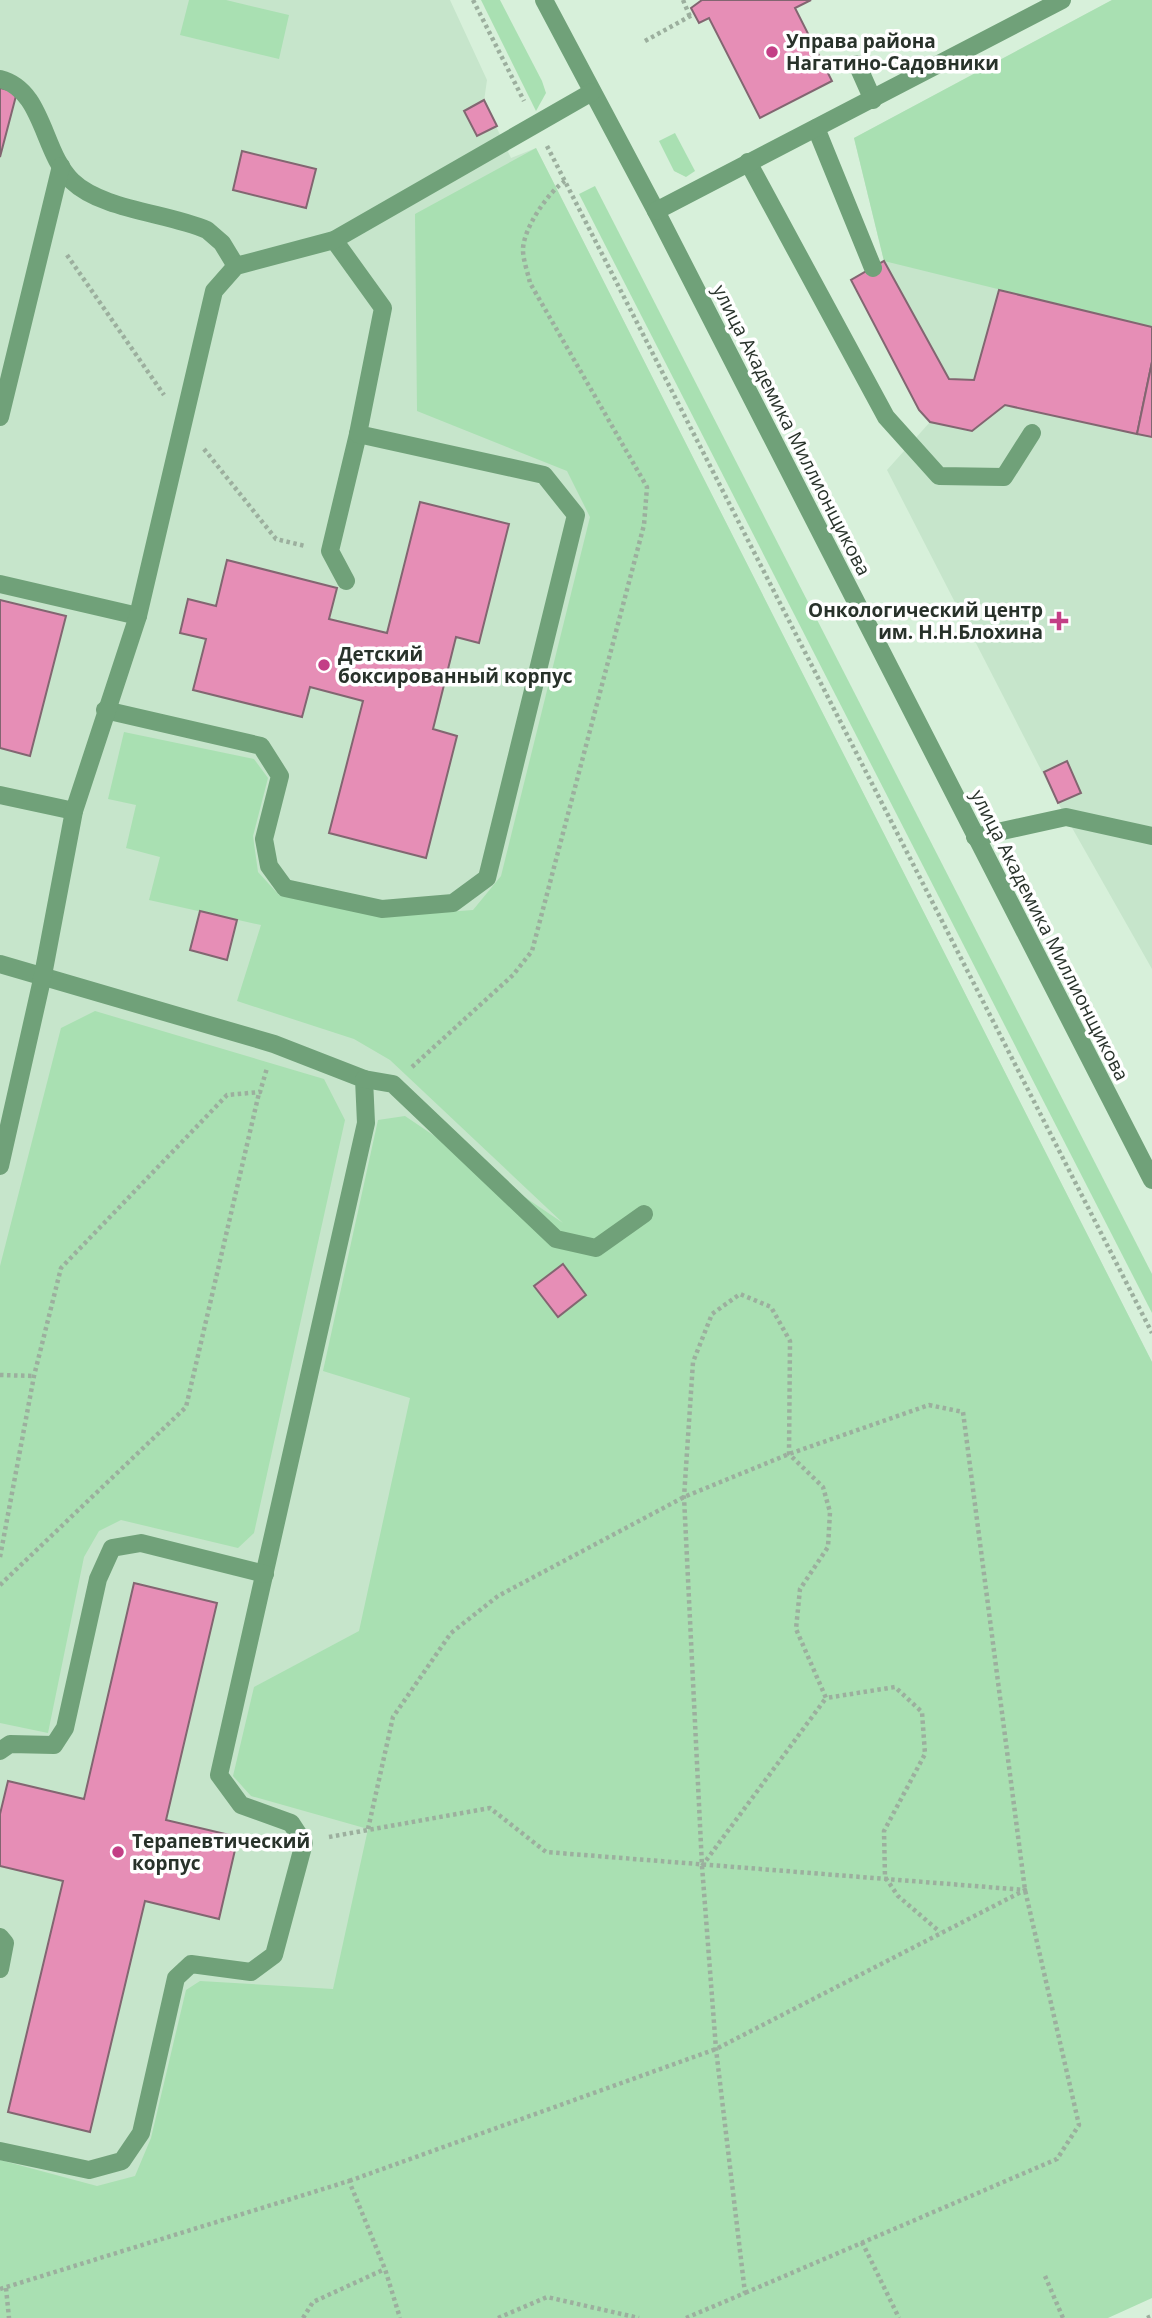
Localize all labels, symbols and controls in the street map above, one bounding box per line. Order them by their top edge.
place label: Управа района Нагатино-Садовники [786,28,999,76]
marker: Управа района Нагатино-Садовники [764,44,780,60]
street label: улица Академика Миллионщикова [707,280,877,580]
place label: Онкологический центр им. Н.Н.Блохина [808,597,1043,645]
marker: Онкологический центр им. Н.Н.Блохина [1049,611,1069,631]
place label: Детский боксированный корпус [338,641,573,689]
marker: Детский боксированный корпус [316,657,332,673]
street label: улица Академика Миллионщикова [965,785,1135,1085]
place label: Терапевтический корпус [132,1828,310,1876]
marker: Терапевтический корпус [110,1844,126,1860]

